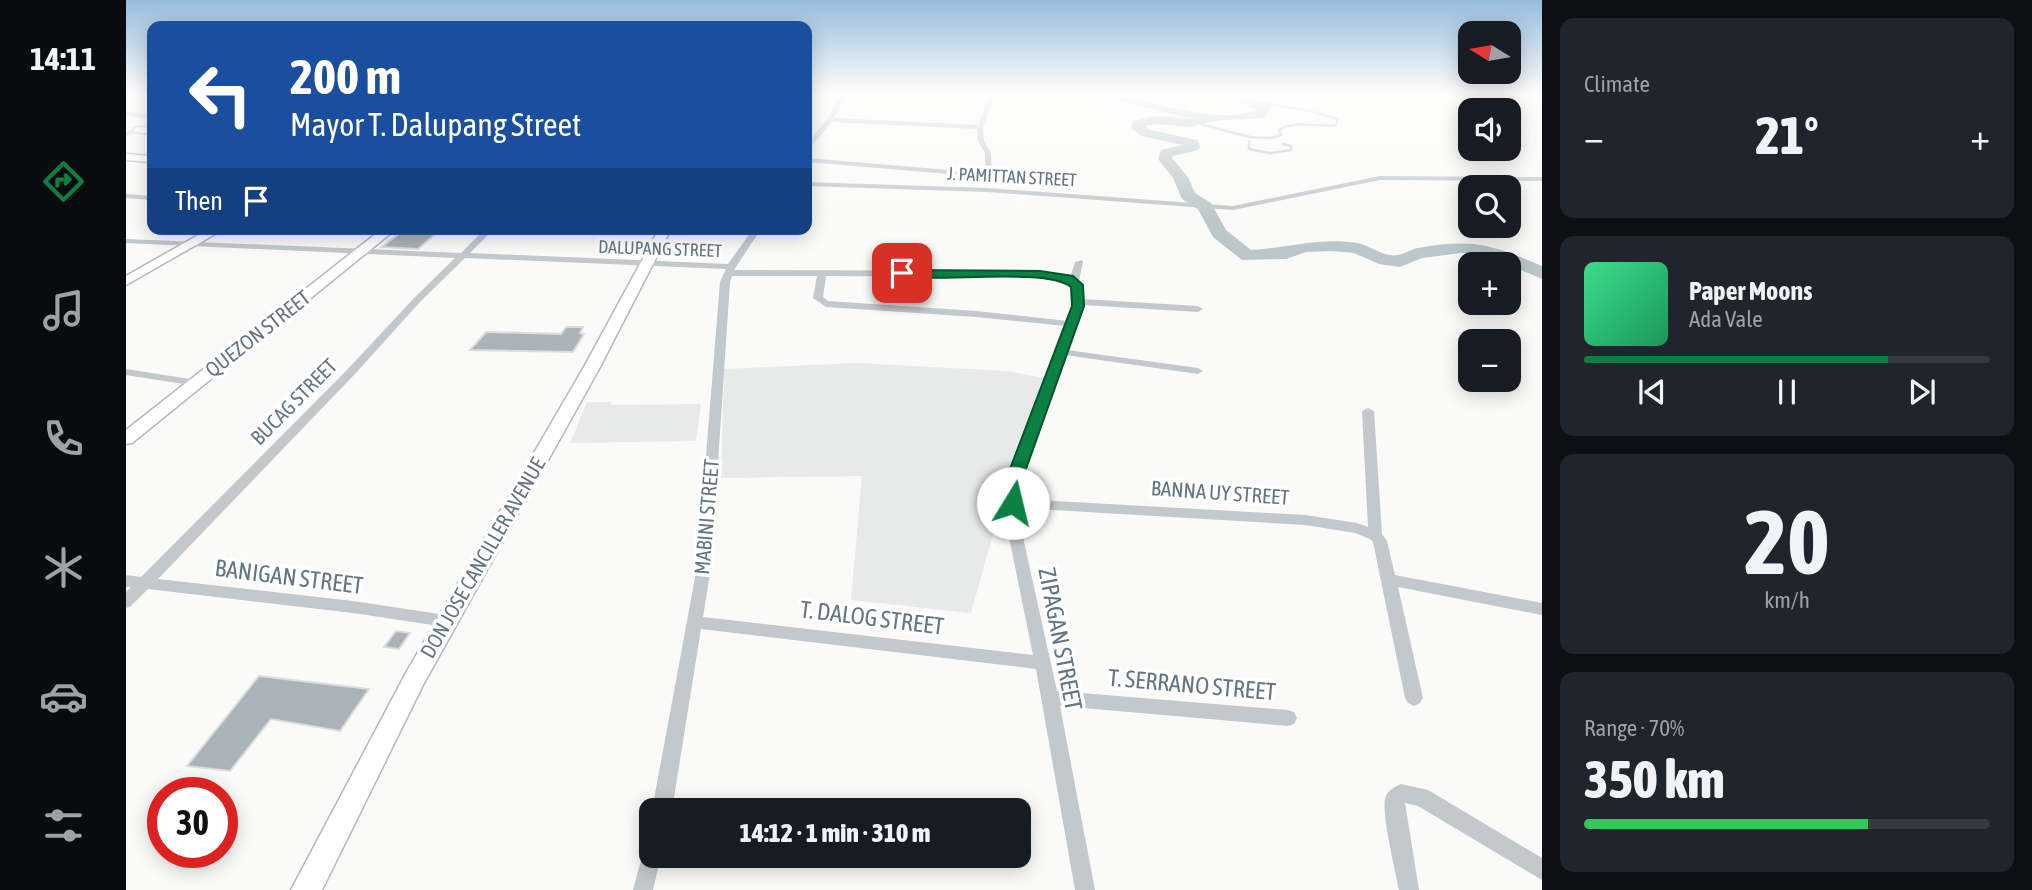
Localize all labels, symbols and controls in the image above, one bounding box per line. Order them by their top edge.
north arrow [1458,21,1521,84]
map controls [1458,21,1521,392]
text: 14:11 [30,40,96,77]
text: 200 m [290,48,401,104]
icon: left [175,49,266,140]
text: Climate [1584,71,1650,97]
button: sound [1458,98,1521,161]
text: 21° [1755,105,1819,165]
text: Mayor T. Dalupang Street [290,106,581,143]
text: − [1584,115,1604,158]
text: + [1970,115,1990,158]
icon: directions [39,157,88,206]
street label: J. PAMITTAN STREET [947,163,1077,190]
button: search [1458,175,1521,238]
icon: arrive [237,182,275,220]
text: Then [175,186,223,216]
street label: DALUPANG STREET [598,236,722,261]
pin [872,243,932,303]
button: + [1458,252,1521,315]
icon: arrive [883,254,921,292]
text: Paper Moons [1689,276,1812,306]
street label: QUEZON STREET [200,285,315,382]
icon: music [39,286,88,335]
text: Ada Vale [1689,306,1763,332]
button: − [1458,329,1521,392]
street label: BUCAG STREET [245,353,341,449]
icon: previous [1633,373,1671,411]
icon: pause [1768,373,1806,411]
icon: next [1903,373,1941,411]
icon: phone [39,414,88,463]
street label: DON JOSE CANCILLER AVENUE [415,453,549,662]
street label: MABINI STREET [689,458,723,576]
position arrow [976,466,1050,540]
street label: BANNA UY STREET [1150,475,1290,509]
text: 20 [1744,489,1830,593]
icon: climate [39,543,88,592]
street label: BANIGAN STREET [213,554,365,599]
street label: ZIPAGAN STREET [1033,565,1088,713]
text: km/h [1764,587,1810,613]
street label: T. DALOG STREET [799,595,946,640]
street label: T. SERRANO STREET [1107,664,1277,705]
icon: car [39,672,88,721]
text: Range · 70% [1584,715,1684,741]
text: 350 km [1584,749,1725,809]
speed limit sign: 30 [147,777,238,868]
icon: filters [39,801,88,850]
text: 14:12 · 1 min · 310 m [740,818,930,848]

